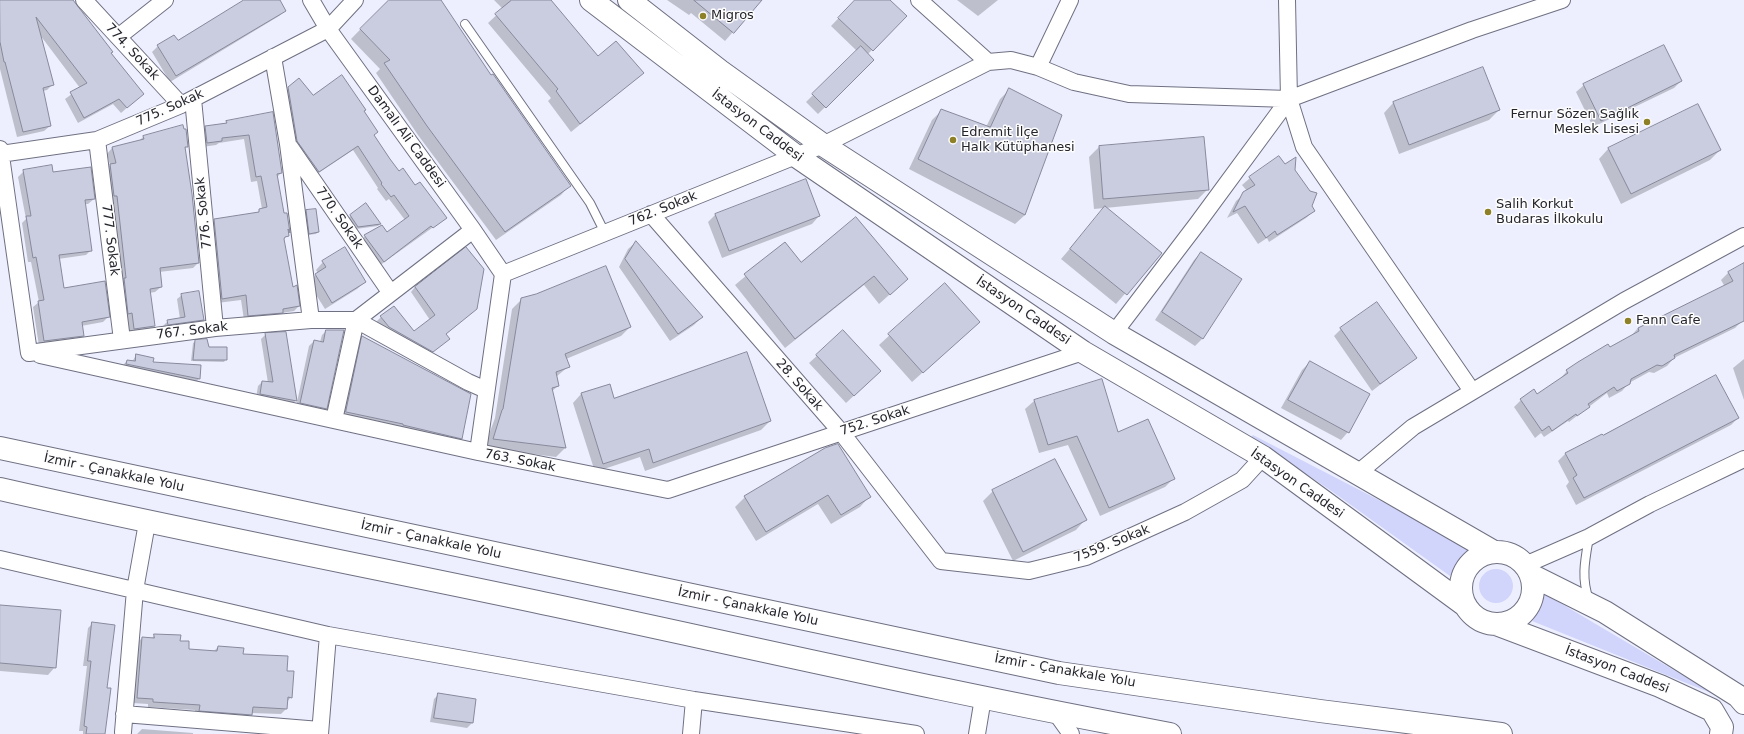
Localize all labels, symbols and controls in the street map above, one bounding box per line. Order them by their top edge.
place label: Migros [711,8,754,24]
marker: Migros [698,11,708,21]
street label: 774. Sokak [102,20,162,84]
street label: Damalı Ali Caddesi [364,83,448,191]
street label: 775. Sokak [134,86,206,130]
street label: İstasyon Caddesi [708,87,806,165]
place label: Fernur Sözen Sağlık Meslek Lisesi [1511,107,1639,138]
marker: Fernur Sözen Sağlık Meslek Lisesi [1642,117,1652,127]
place label: Edremit İlçe Halk Kütüphanesi [961,125,1075,156]
marker: Edremit İlçe Halk Kütüphanesi [948,135,958,145]
street label: 776. Sokak [192,176,216,250]
street label: 770. Sokak [312,184,366,252]
street label: 762. Sokak [627,188,699,230]
place label: Salih Korkut Budaras İlkokulu [1496,197,1603,228]
street label: 777. Sokak [98,203,122,277]
marker: Salih Korkut Budaras İlkokulu [1483,207,1493,217]
street label: İstasyon Caddesi [973,274,1073,348]
place label: Fann Cafe [1636,313,1700,329]
marker: Fann Cafe [1623,316,1633,326]
street label: 767. Sokak [155,319,229,343]
street label: 28. Sokak [772,356,826,414]
street label: 752. Sokak [838,402,912,440]
street label: 763. Sokak [483,446,557,476]
street label: İstasyon Caddesi [1247,446,1347,522]
street label: İzmir - Çanakkale Yolu [42,451,186,495]
street label: İzmir - Çanakkale Yolu [359,518,503,562]
street label: 7559. Sokak [1072,522,1152,566]
street label: İzmir - Çanakkale Yolu [676,585,820,629]
street label: İstasyon Caddesi [1563,643,1671,697]
street label: İzmir - Çanakkale Yolu [993,651,1137,691]

